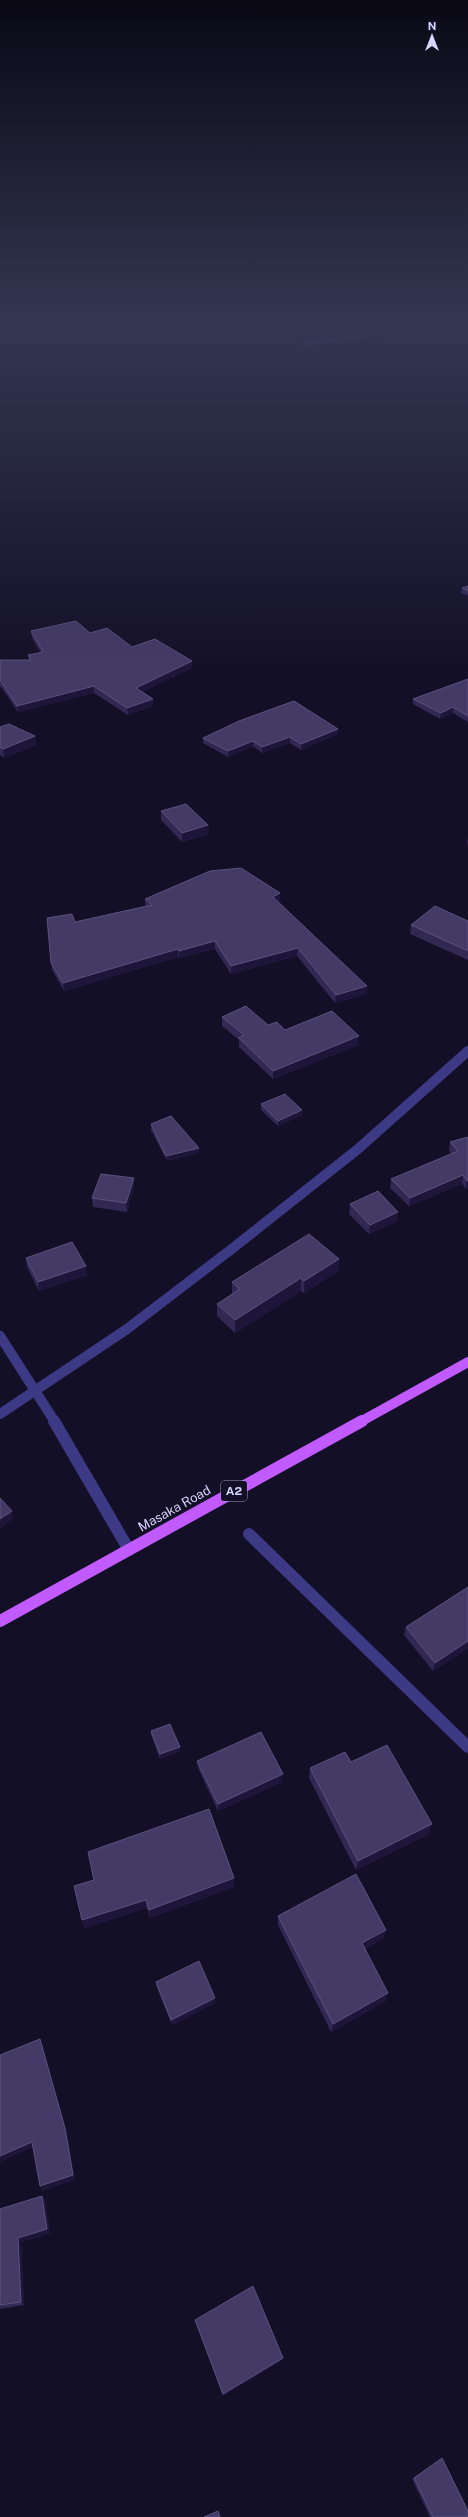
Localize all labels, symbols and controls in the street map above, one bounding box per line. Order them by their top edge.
north arrow [412,16,452,56]
text: N [428,20,436,32]
road number: A2 [221,1481,247,1501]
street label: Masaka Road [135,1482,213,1535]

